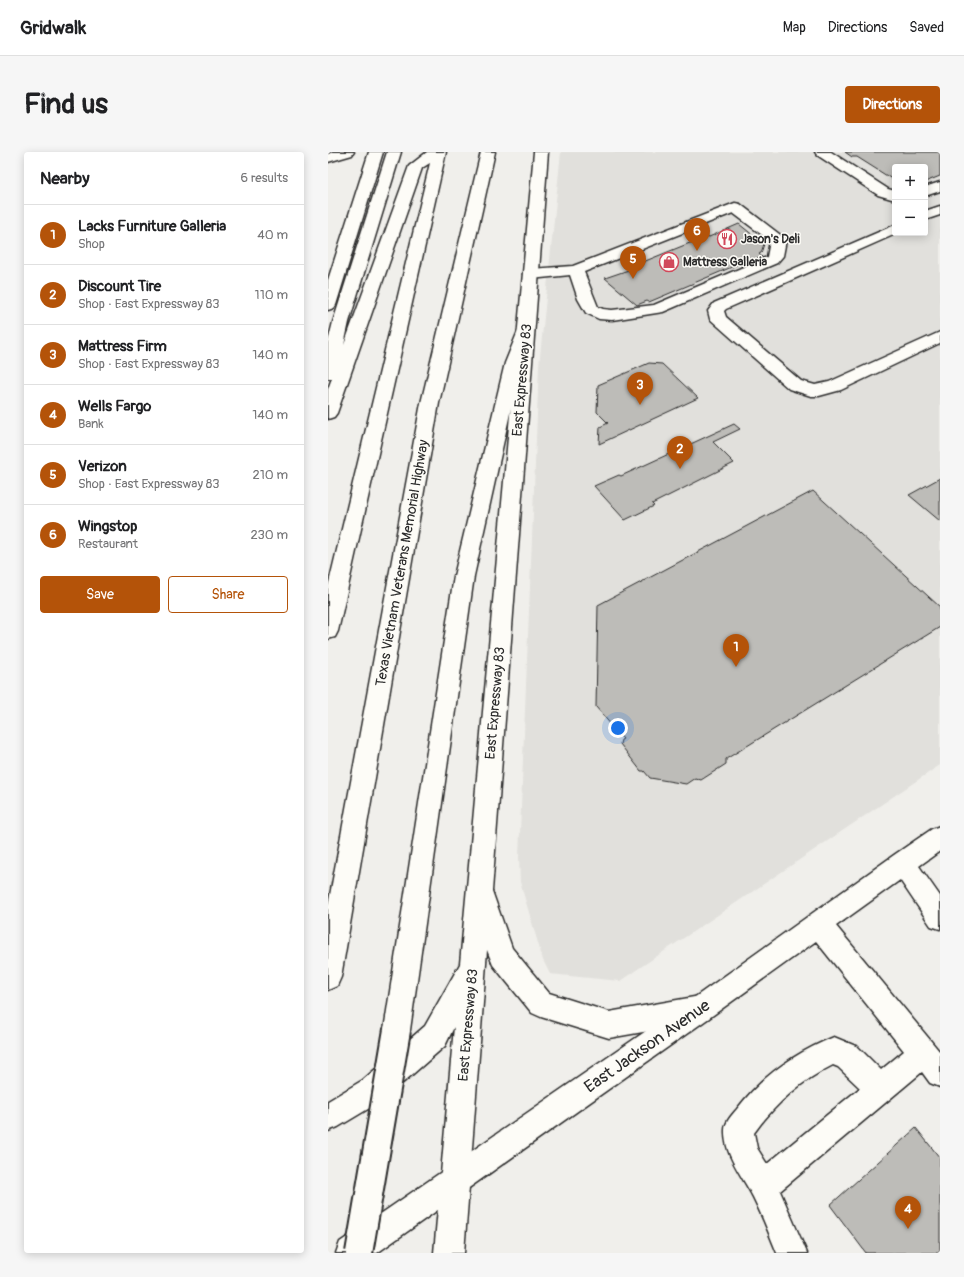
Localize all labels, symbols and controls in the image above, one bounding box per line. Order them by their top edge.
text: Gridwalk [20,16,86,40]
text: Map [783,19,806,36]
text: Directions [828,19,887,36]
text: Saved [909,19,944,36]
button: Directions [845,86,940,123]
text: Find us [24,87,108,122]
map controls [892,164,928,236]
button: + [892,164,928,200]
text: Nearby [40,168,89,189]
text: 6 results [241,170,288,186]
button: − [892,200,928,236]
text: Lacks Furniture Galleria [78,217,226,236]
pin: 6 [684,218,710,251]
text: 1 [50,227,56,243]
text: 40 m [257,227,288,243]
restaurant icon: Jason's Deli [716,228,738,250]
place label: Jason's Deli [741,232,800,247]
text: Shop [78,236,105,252]
pin: 5 [620,246,646,279]
shop icon: Mattress Galleria [658,251,680,273]
place label: Mattress Galleria [683,255,767,270]
text: Discount Tire [78,277,161,296]
text: 2 [49,287,57,303]
text: 110 m [255,287,288,303]
text: Shop · East Expressway 83 [78,296,220,312]
street label: East Expressway 83 [509,323,535,437]
text: Mattress Firm [78,337,167,356]
text: 3 [49,347,57,363]
text: 140 m [252,347,288,363]
text: Shop · East Expressway 83 [78,356,220,372]
pin: 3 [627,372,653,405]
text: Wells Fargo [78,397,151,416]
text: 4 [49,407,57,423]
text: 140 m [252,407,288,423]
text: Bank [78,416,104,432]
pin: 2 [667,436,693,469]
street label: Texas Vietnam Veterans Memorial Highway [372,438,432,688]
text: Verizon [78,457,127,476]
text: 5 [49,467,57,483]
text: 210 m [252,467,288,483]
text: Shop · East Expressway 83 [78,476,220,492]
text: Wingstop [78,517,137,536]
text: 6 [49,527,57,543]
text: 230 m [251,527,288,543]
text: Restaurant [78,536,138,552]
button: Save [40,576,160,613]
button: Share [168,576,288,613]
pin: 1 [723,634,749,667]
street label: East Expressway 83 [482,646,508,760]
your location [608,718,628,738]
street label: East Expressway 83 [455,968,481,1082]
street label: East Jackson Avenue [580,994,714,1097]
pin: 4 [895,1196,921,1229]

